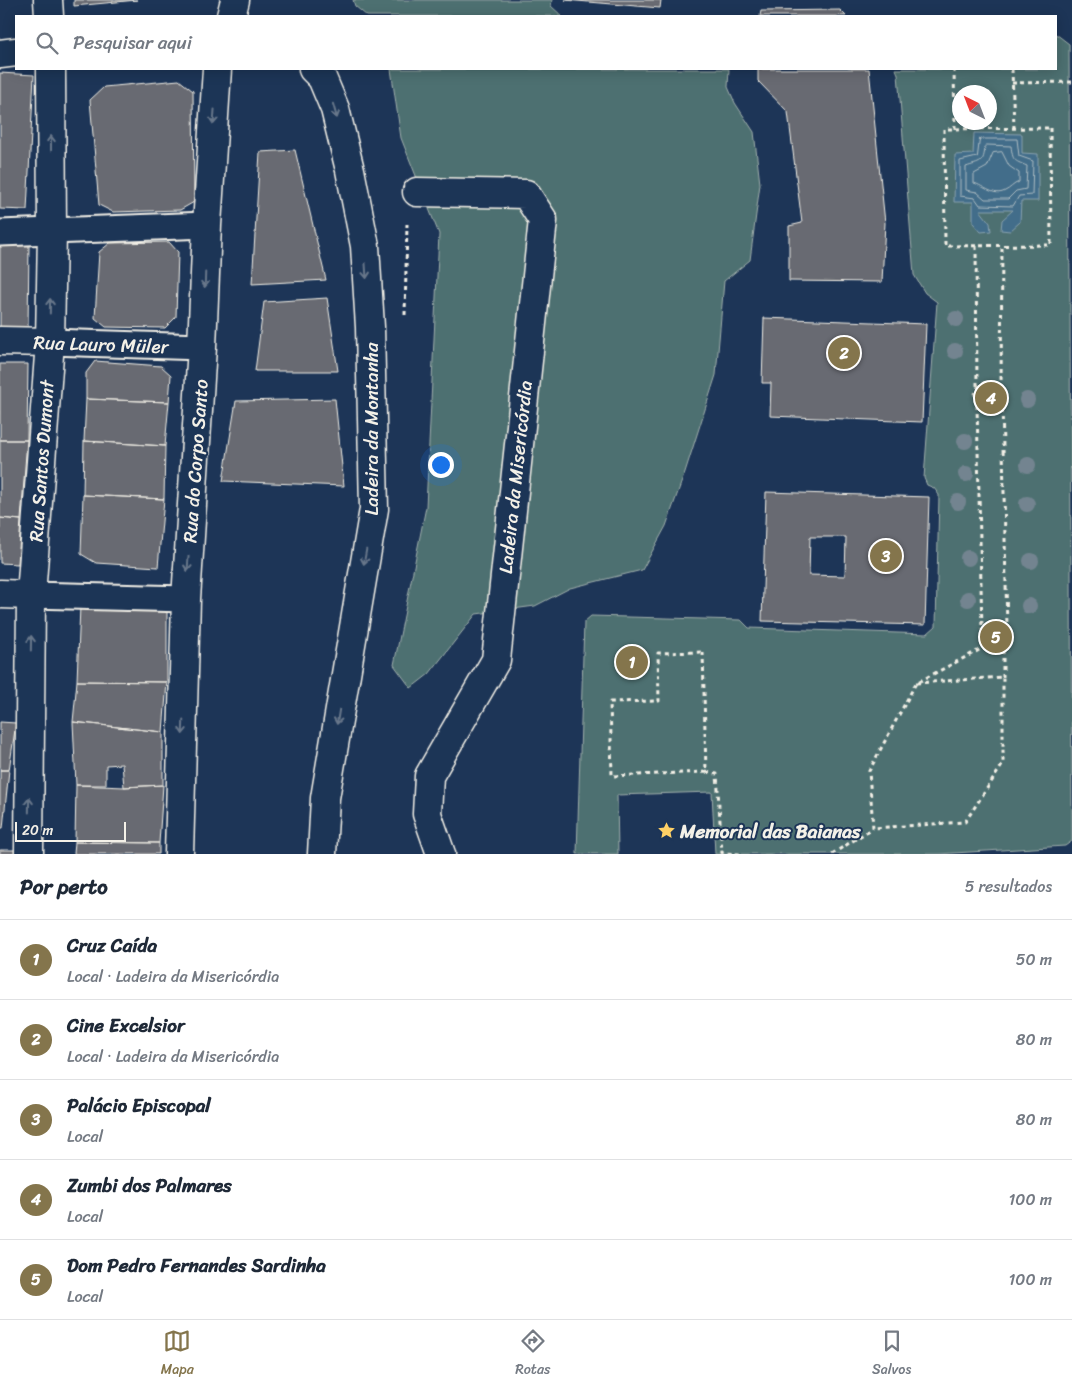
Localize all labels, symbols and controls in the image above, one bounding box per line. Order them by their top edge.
search box [15,15,1057,70]
text: Pesquisar aqui [73,26,192,59]
icon: search [33,29,61,57]
north arrow [952,85,997,130]
one-way arrow [330,103,340,119]
one-way arrow [209,109,218,125]
one-way arrow [46,136,56,152]
one-way arrow [362,262,371,278]
one-way arrow [200,271,210,287]
one-way arrow [46,298,55,314]
street label: Rua Lauro Müler [33,326,170,363]
pin: 2 [828,334,860,372]
street label: Ladeira da Montanha [355,342,388,515]
street label: Rua Santos Dumont [19,378,64,543]
street label: Rua do Corpo Santo [173,378,218,544]
street label: Ladeira da Misericórdia [489,378,542,575]
pin: 4 [975,379,1007,417]
your location [428,452,454,478]
pin: 3 [870,537,902,575]
one-way arrow [360,549,370,565]
one-way arrow [184,556,193,572]
pin: 5 [980,618,1012,656]
one-way arrow [26,635,36,652]
pin: 1 [616,643,648,681]
one-way arrow [332,709,342,725]
one-way arrow [178,718,188,734]
one-way arrow [24,798,34,814]
place label: Memorial das Baianas [679,815,862,848]
text: 20 m [22,818,53,843]
scale bar [15,819,126,842]
place icon: Memorial das Baianas [656,821,676,841]
text: Por perto [20,868,108,906]
text: 5 resultados [965,872,1052,901]
text: Cruz Caída [67,929,157,962]
text: 1 [33,945,39,974]
text: 50 m [1016,945,1052,974]
text: Local · Ladeira da Misericórdia [67,962,279,991]
text: Cine Excelsior [67,1009,185,1042]
text: 2 [31,1025,41,1054]
text: 80 m [1016,1025,1052,1054]
text: Local · Ladeira da Misericórdia [67,1042,279,1071]
text: Palácio Episcopal [67,1089,211,1122]
text: 3 [32,1105,40,1134]
text: 80 m [1016,1105,1052,1134]
text: Local [67,1122,103,1151]
text: Zumbi dos Palmares [67,1169,232,1202]
text: 4 [31,1185,41,1214]
text: 100 m [1008,1185,1052,1214]
text: Local [67,1202,103,1231]
text: Dom Pedro Fernandes Sardinha [67,1249,326,1282]
text: 5 [31,1265,41,1294]
text: 100 m [1008,1265,1052,1294]
text: Local [67,1282,103,1311]
tab: Mapa [161,1327,194,1382]
tab: Rotas [515,1327,550,1382]
tab: Salvos [872,1327,911,1382]

